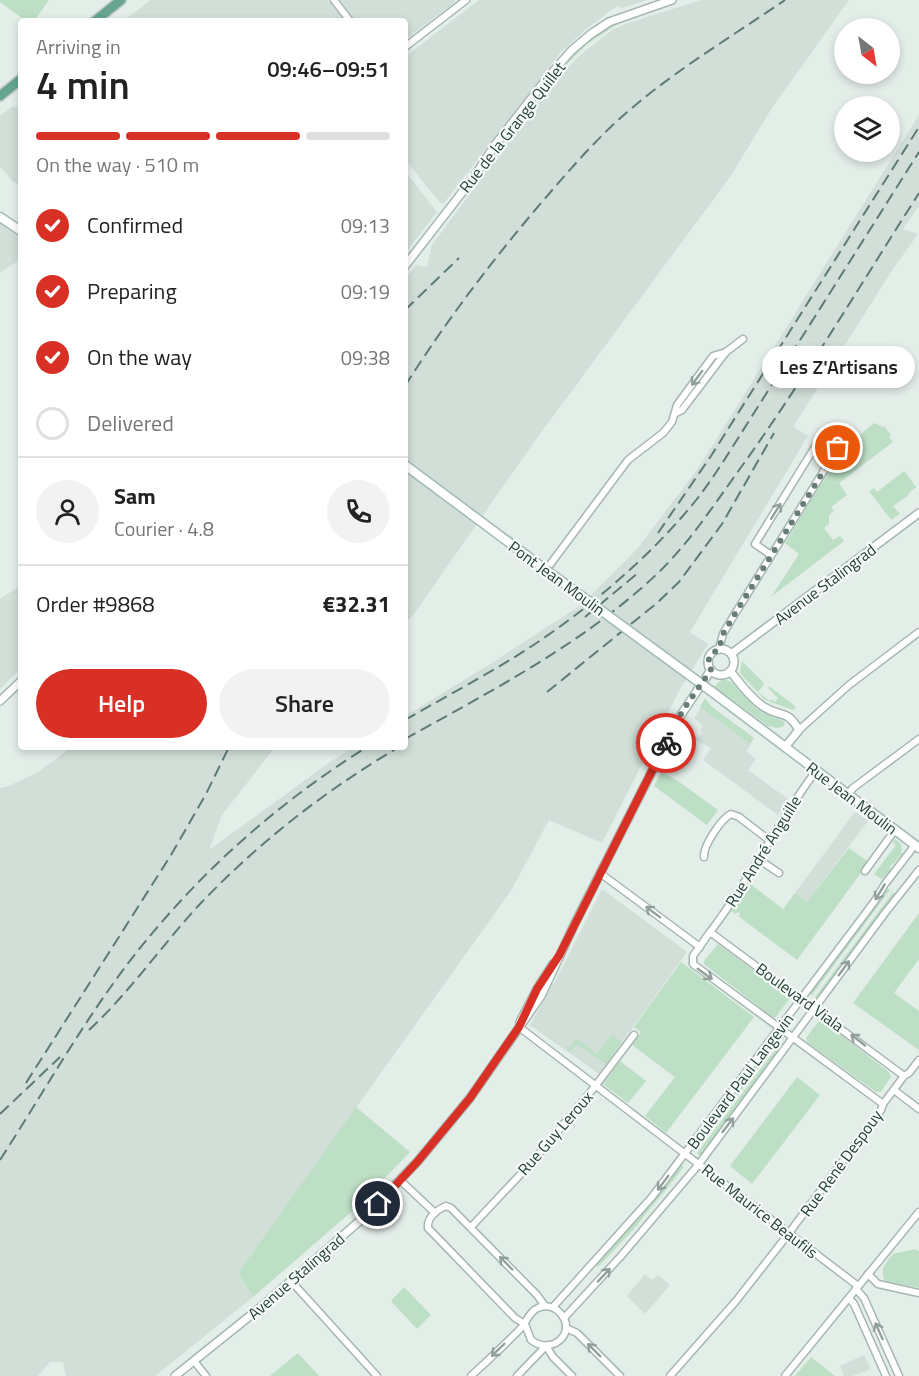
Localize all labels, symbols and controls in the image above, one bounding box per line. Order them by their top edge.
north arrow [834,18,900,84]
map controls [834,18,900,162]
text: Arriving in [36,31,121,62]
text: 09:46–09:51 [267,52,390,86]
text: 4 min [36,55,130,114]
street label: Rue de la Grange Quillet [453,56,571,198]
button: layers [834,96,900,162]
text: On the way · 510 m [36,149,199,180]
text: Confirmed [87,208,183,242]
icon: check [36,209,69,242]
text: 09:13 [341,210,390,241]
text: Preparing [87,274,177,308]
icon: check [36,275,69,308]
text: 09:19 [341,276,390,307]
text: On the way [87,340,192,374]
icon: check [36,341,69,374]
text: 09:38 [341,342,390,373]
callout: Les Z'Artisans [762,346,914,388]
text: Les Z'Artisans [779,351,898,382]
one-way arrow [691,369,703,385]
text: Delivered [87,406,174,440]
pin [812,422,863,473]
icon: bag [821,431,854,464]
text: Sam [114,479,156,513]
button: person [36,480,99,543]
button: phone [327,480,390,543]
one-way arrow [770,503,782,520]
text: Courier · 4.8 [114,513,214,544]
street label: Pont Jean Moulin [504,535,610,621]
street label: Avenue Stalingrad [769,538,881,630]
text: Order #9868 [36,587,155,621]
text: €32.31 [323,587,390,621]
button: Help [36,669,207,738]
button: Share [219,669,390,738]
courier [636,713,696,773]
icon: bike [650,727,683,760]
street label: Rue Jean Moulin [801,756,903,840]
street label: Rue André Anguille [719,791,807,911]
one-way arrow [874,883,886,900]
one-way arrow [645,906,661,918]
street label: Boulevard Viala [751,957,849,1037]
one-way arrow [838,961,850,977]
one-way arrow [697,968,713,980]
street label: Boulevard Paul Langevin [681,1008,799,1154]
one-way arrow [850,1034,866,1046]
street label: Rue Guy Leroux [512,1086,598,1180]
street label: Rue René Despouy [794,1104,888,1221]
one-way arrow [722,1117,735,1133]
street label: Rue Maurice Beaufils [697,1158,823,1264]
one-way arrow [657,1175,670,1191]
pin [352,1178,403,1229]
icon: home [361,1187,394,1220]
street label: Avenue Stalingrad [242,1227,350,1325]
one-way arrow [499,1255,513,1270]
one-way arrow [597,1268,611,1283]
one-way arrow [873,1323,885,1341]
one-way arrow [490,1343,505,1357]
one-way arrow [587,1343,602,1358]

